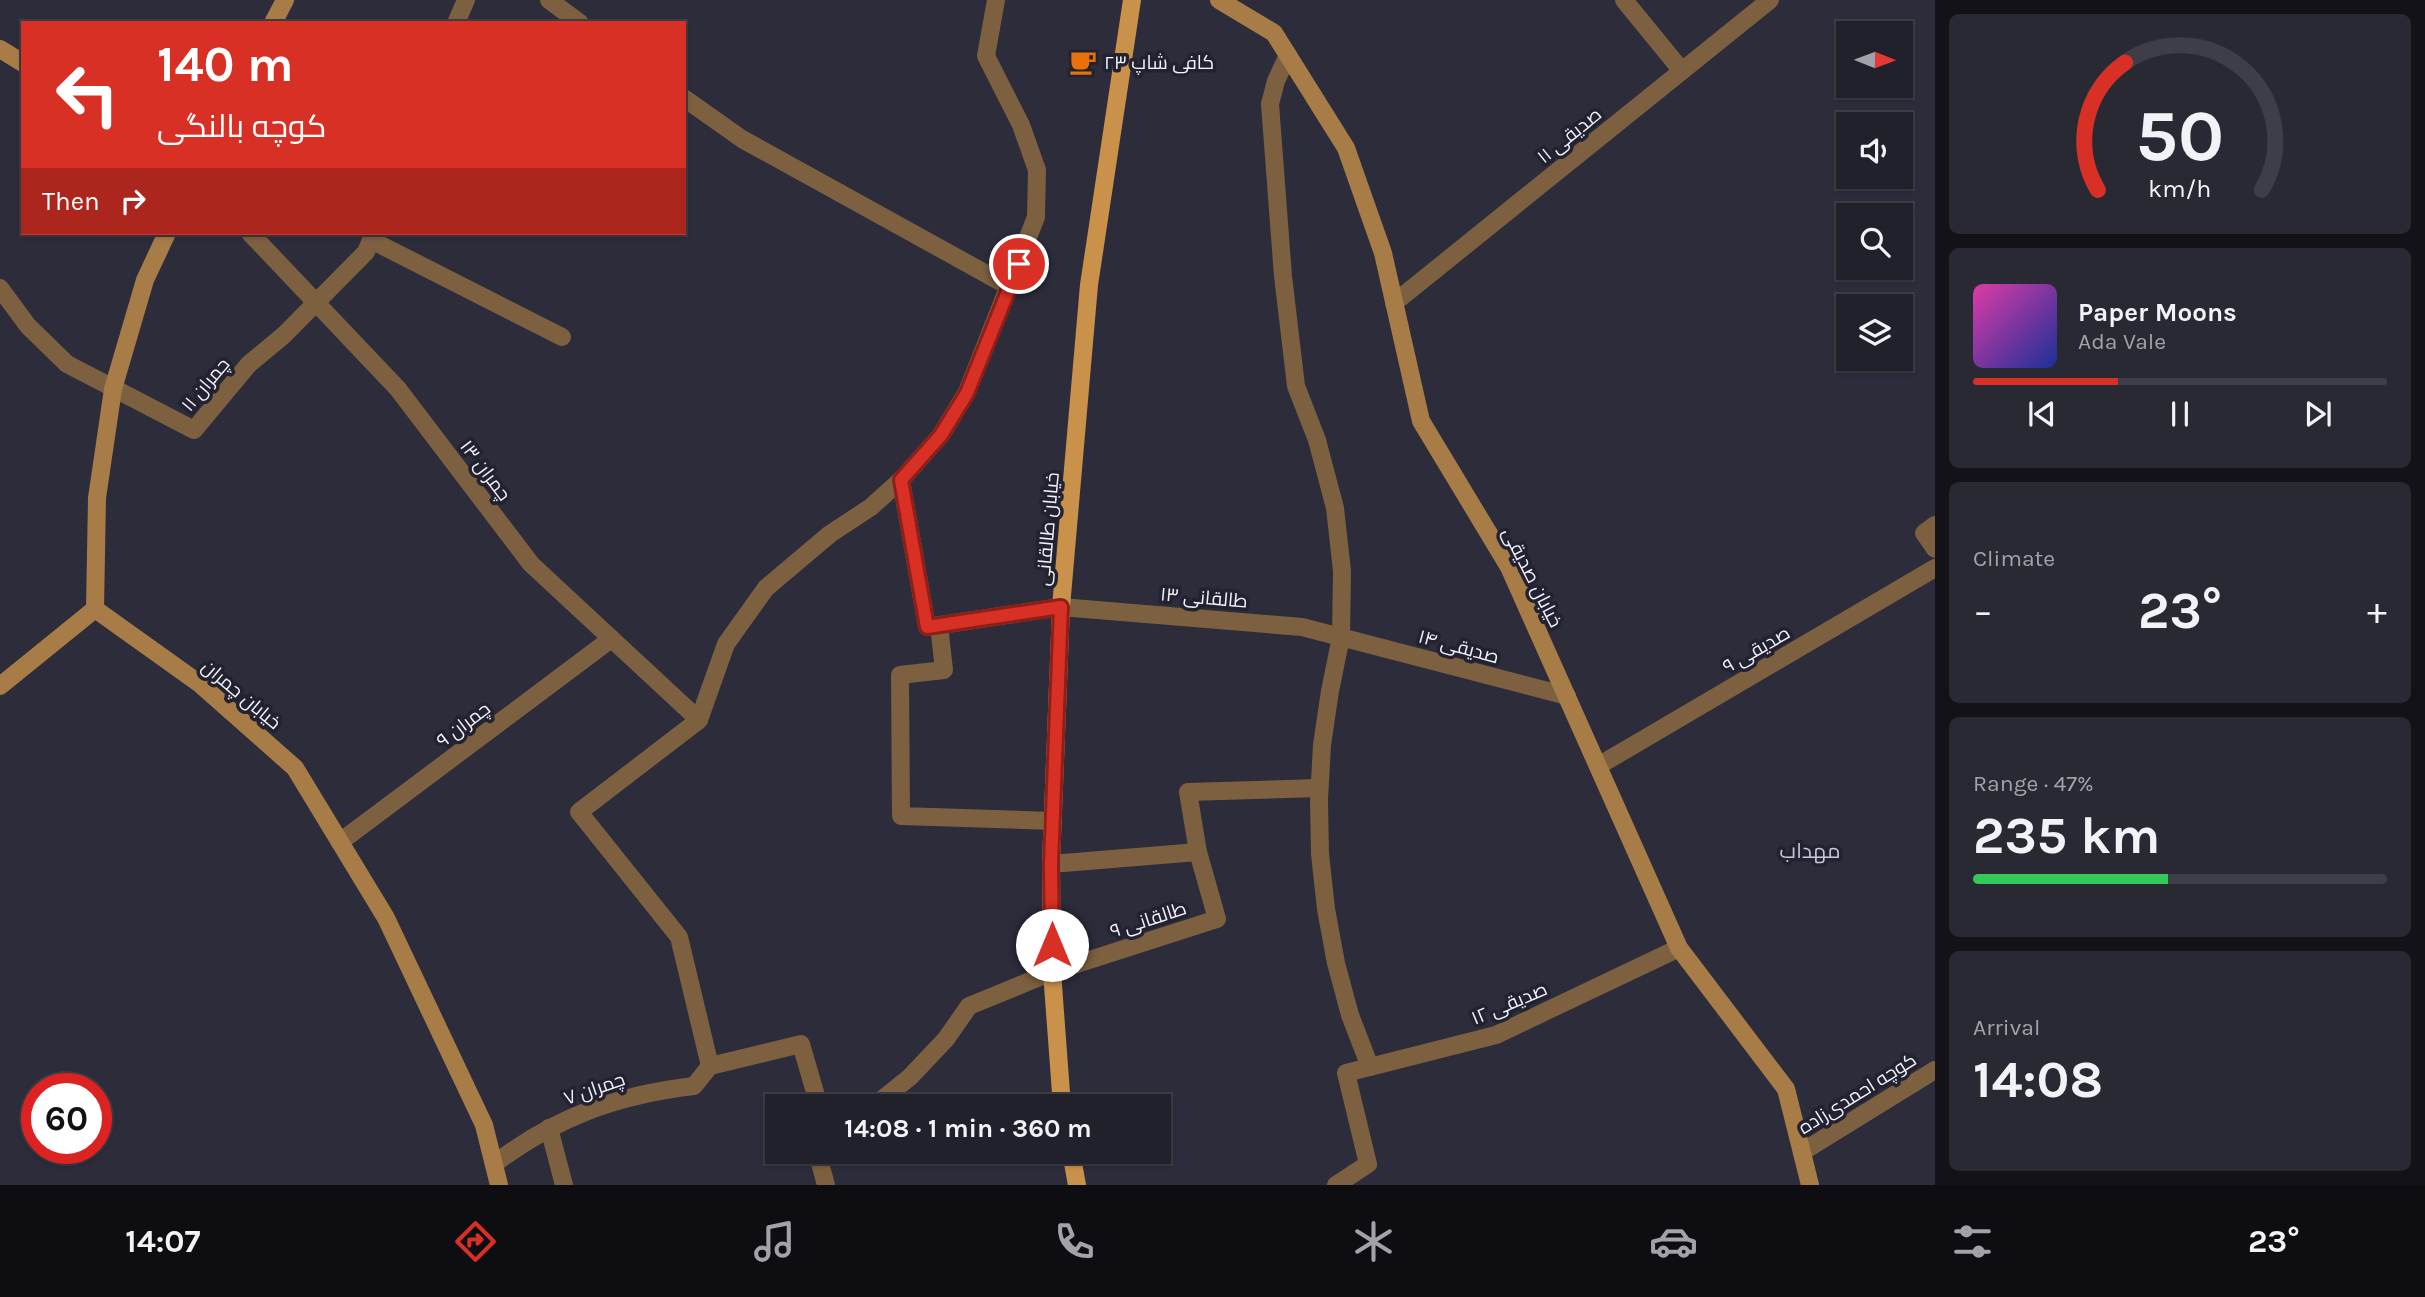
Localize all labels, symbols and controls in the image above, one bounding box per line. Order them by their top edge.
north arrow [1836,21,1913,98]
map controls [1836,21,1913,371]
text: 140 m [157,36,294,93]
cafe icon: کافی شاپ ۲۳ [1068,47,1098,77]
icon: left [42,49,133,140]
place label: کافی شاپ ۲۳ [1104,52,1214,75]
text: 50 [2136,93,2224,178]
street label: صدیقی ۱۱ [1533,103,1606,168]
text: کوچه بالنگی [157,108,327,145]
button: sound [1836,112,1913,189]
text: km/h [2148,174,2212,203]
icon: right [114,182,152,220]
text: Then [42,186,100,217]
button: search [1836,203,1913,280]
pin [989,234,1049,294]
icon: arrive [1000,245,1038,283]
button: layers [1836,294,1913,371]
text: Paper Moons [2078,297,2237,328]
text: Ada Vale [2078,328,2166,355]
street label: چمران ۱۱ [177,353,235,417]
icon: previous [2023,395,2061,433]
icon: pause [2161,395,2199,433]
icon: next [2299,395,2337,433]
street label: چمران ۱۳ [455,436,515,506]
street label: خیابان طالقانی [1032,471,1064,587]
street label: خیابان صدیقی [1497,524,1567,631]
text: Climate [1973,545,2055,572]
text: 23° [2138,580,2222,641]
street label: طالقانی ۱۳ [1159,583,1249,613]
text: − [1973,589,1993,634]
text: + [2367,589,2387,634]
street label: صدیقی ۹ [1719,622,1794,678]
street label: صدیقی ۱۴ [1416,626,1502,668]
street label: خیابان چمران [197,655,285,735]
street label: چمران ۹ [433,698,495,753]
text: Range · 47% [1973,770,2094,797]
text: 235 km [1973,805,2160,866]
district label: مهداب [1780,839,1840,864]
street label: طالقانی ۹ [1107,897,1189,943]
position arrow [1015,908,1089,982]
street label: صدیقی ۱۲ [1468,978,1551,1030]
text: Arrival [1973,1014,2040,1041]
street label: کوچه احمدی‌زاده [1794,1049,1921,1140]
text: 14:08 [1973,1049,2103,1110]
street label: چمران ۷ [561,1068,628,1111]
speed limit sign: 60 [21,1073,112,1164]
text: 14:08 · 1 min · 360 m [844,1113,1092,1144]
icon: directions [451,1217,500,1266]
icon: music [750,1217,799,1266]
icon: phone [1050,1217,1099,1266]
icon: climate [1349,1217,1398,1266]
icon: car [1649,1217,1698,1266]
icon: filters [1948,1217,1997,1266]
text: 14:07 [125,1223,200,1260]
text: 23° [2248,1223,2300,1260]

